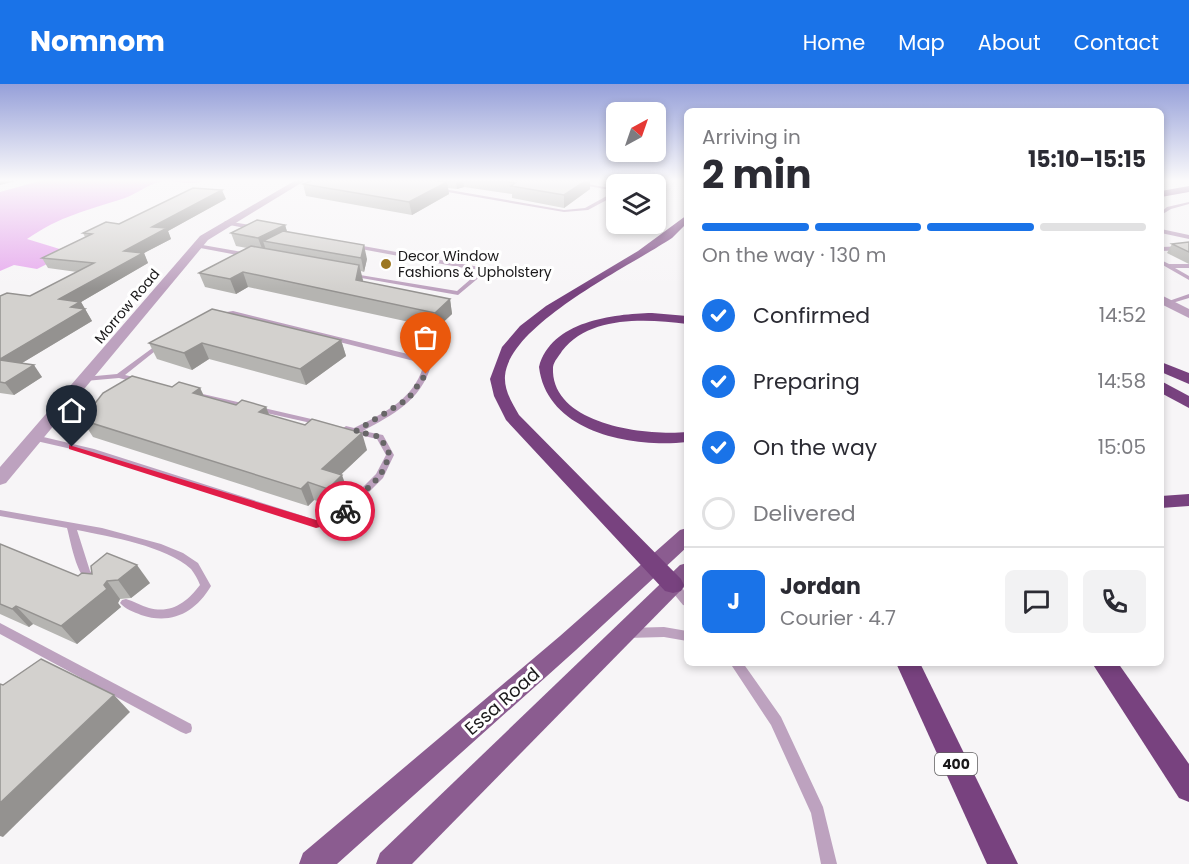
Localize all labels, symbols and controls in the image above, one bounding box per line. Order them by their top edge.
text: Nomnom [30,22,165,61]
text: Home [803,28,865,57]
text: Map [898,28,945,57]
text: About [978,28,1041,57]
text: Contact [1074,28,1159,57]
north arrow [606,102,666,162]
map controls [606,102,666,234]
text: Arriving in [702,123,801,151]
text: 15:10–15:15 [1028,144,1146,175]
text: 2 min [702,147,812,202]
button: layers [606,174,666,234]
text: On the way · 130 m [702,241,886,269]
place label: Decor Window Fashions & Upholstery [398,246,552,282]
marker: Decor Window Fashions & Upholstery [379,257,393,271]
street label: Morrow Road [90,264,164,348]
icon: check [702,299,735,332]
text: Confirmed [753,300,870,331]
text: 14:52 [1099,301,1146,329]
pin [400,312,451,374]
icon: bag [409,321,442,354]
icon: check [702,365,735,398]
text: Preparing [753,366,860,397]
text: 14:58 [1098,367,1146,395]
pin [46,385,97,447]
icon: home [55,394,88,427]
icon: check [702,431,735,464]
text: On the way [753,432,877,463]
text: 15:05 [1098,433,1146,461]
courier [315,481,375,541]
icon: bike [329,495,362,528]
text: Delivered [753,498,856,529]
button: chat [1005,570,1068,633]
button: phone [1083,570,1146,633]
text: Jordan [780,571,861,602]
text: J [727,586,740,617]
text: Courier · 4.7 [780,604,896,632]
street label: Essa Road [459,661,545,741]
road number: 400 [935,753,977,775]

